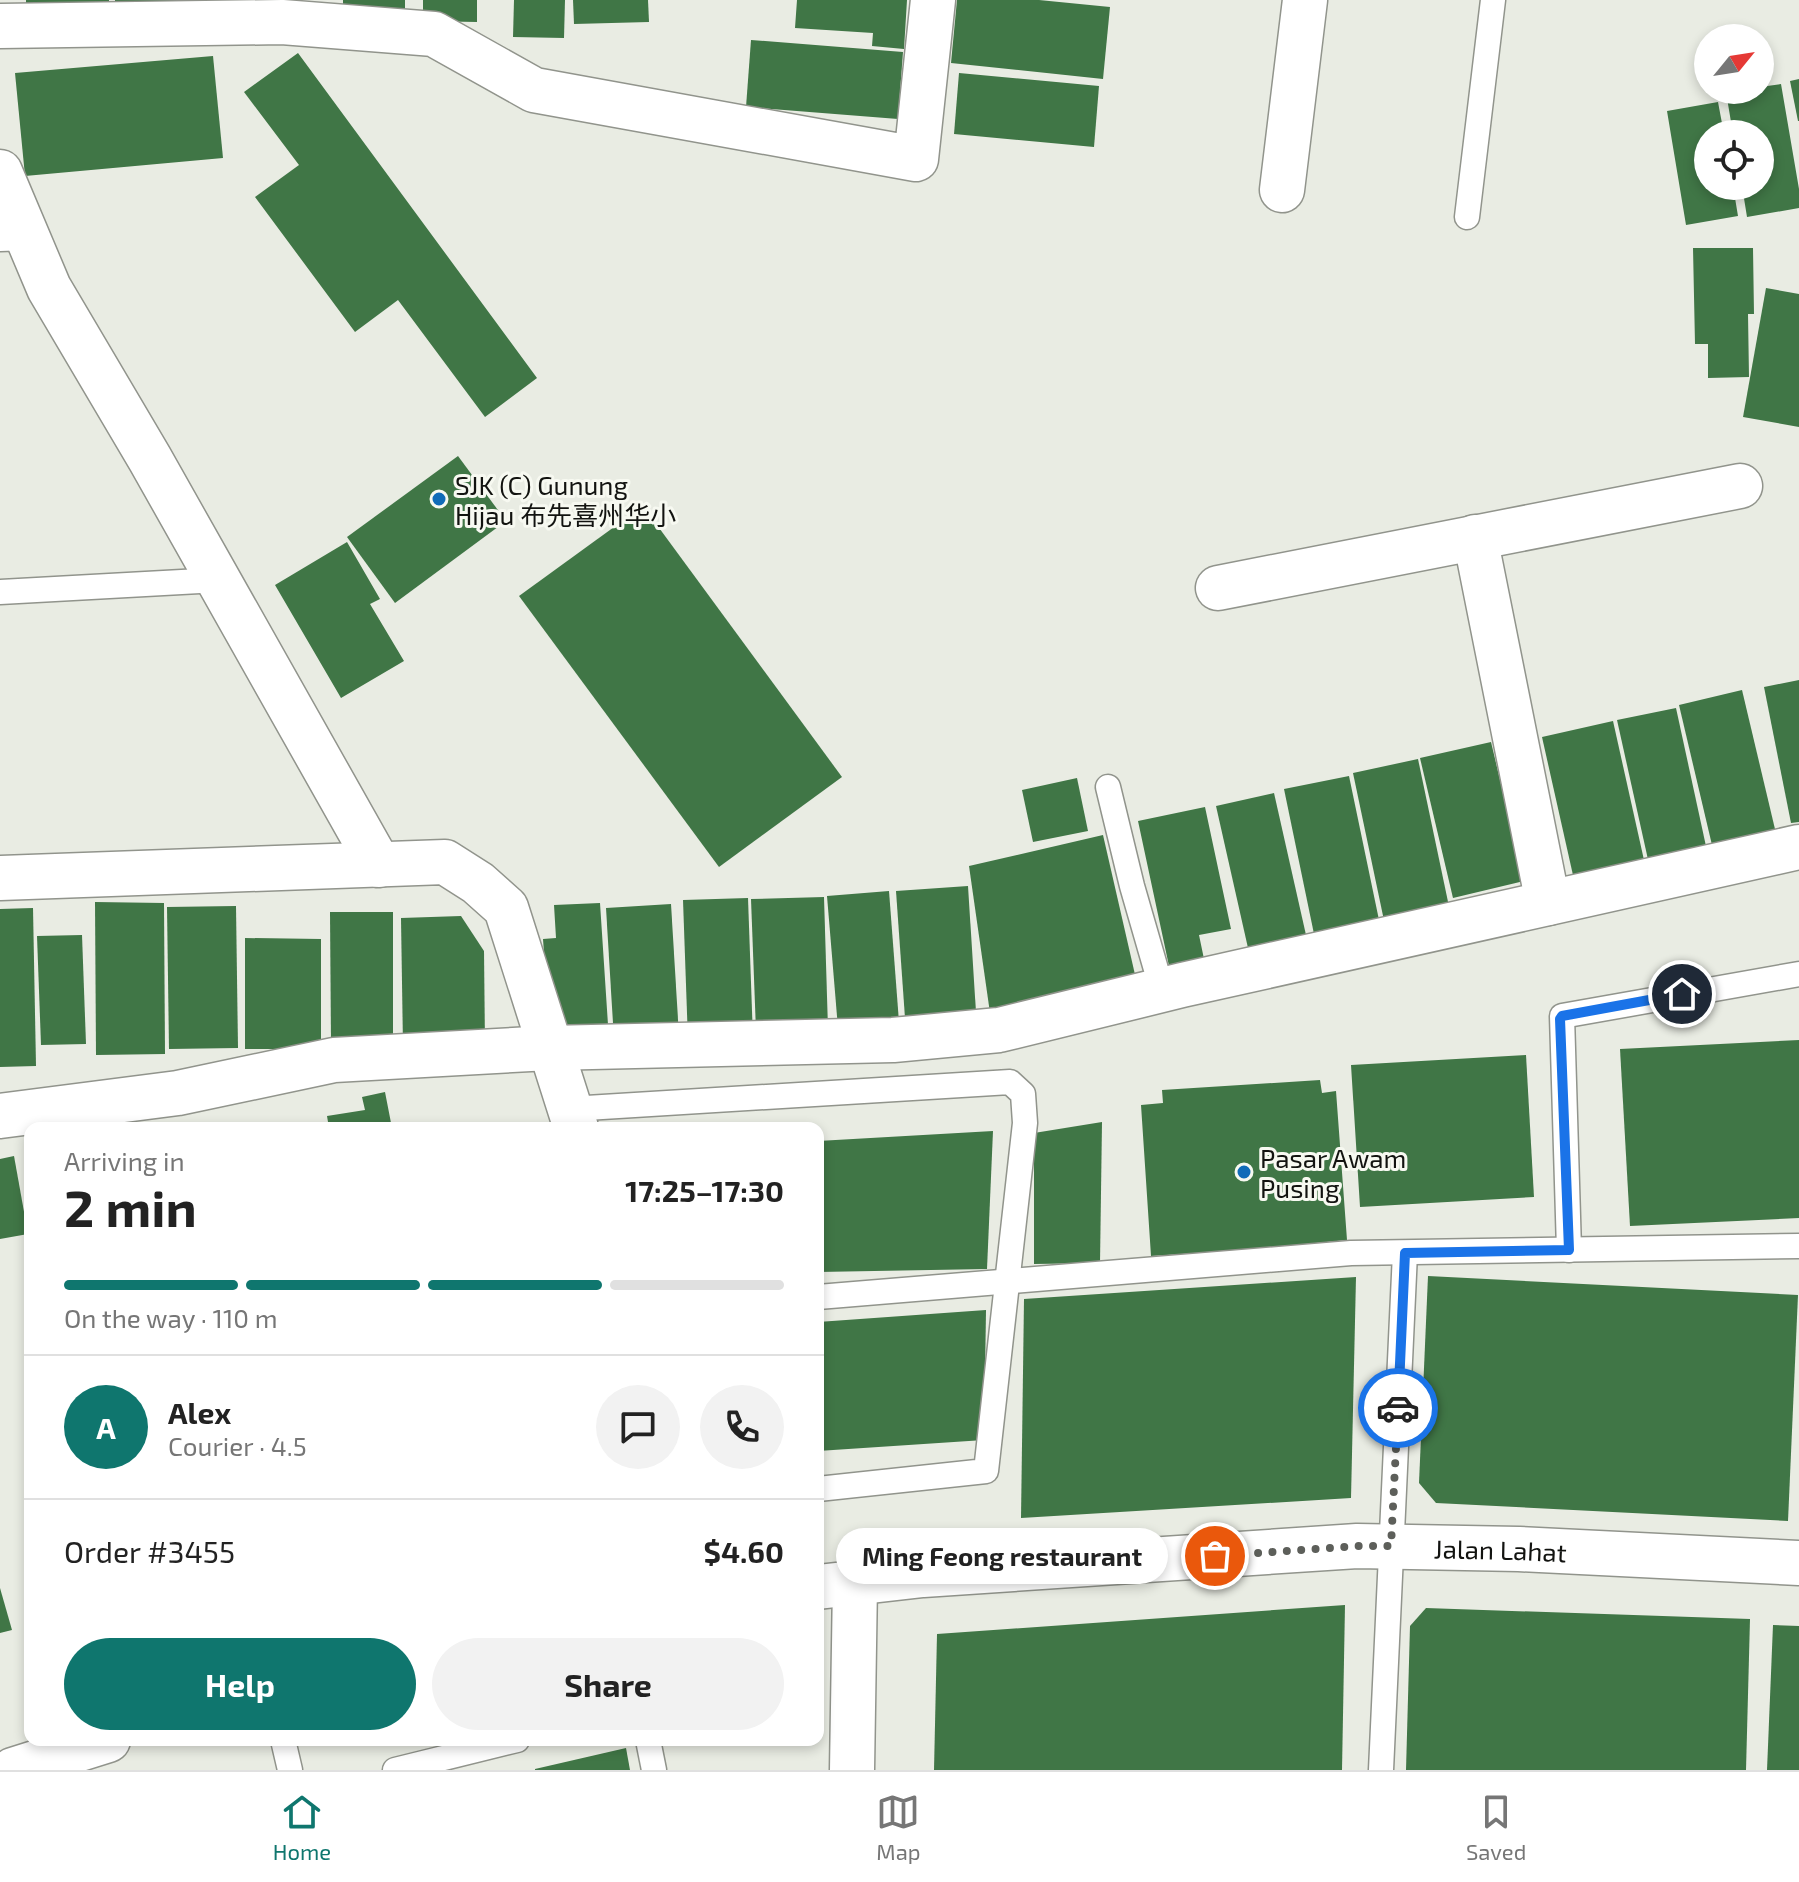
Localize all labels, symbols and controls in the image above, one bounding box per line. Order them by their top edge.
north arrow [1694,24,1774,104]
map controls [1694,24,1774,200]
button: locate [1694,120,1774,200]
place label: SJK (C) Gunung Hijau 布先喜州华小 [455,469,676,530]
marker: SJK (C) Gunung Hijau 布先喜州华小 [430,490,448,508]
pin [1648,960,1716,1028]
icon: home [1660,972,1704,1016]
place label: Pasar Awam Pusing [1260,1142,1406,1203]
text: Arriving in [64,1145,185,1176]
marker: Pasar Awam Pusing [1235,1163,1253,1181]
text: 17:25–17:30 [625,1172,784,1208]
text: 2 min [64,1175,197,1237]
text: On the way · 110 m [64,1302,278,1333]
courier [1358,1368,1438,1448]
button: chat [596,1385,680,1469]
button: phone [700,1385,784,1469]
icon: car [1376,1386,1420,1430]
text: Alex [168,1394,231,1430]
text: A [96,1409,116,1445]
text: Courier · 4.5 [168,1430,307,1461]
pin [1181,1522,1249,1590]
callout: Ming Feong restaurant [835,1528,1167,1584]
street label: Jalan Lahat [1434,1532,1568,1567]
text: Order #3455 [64,1533,235,1569]
text: $4.60 [704,1533,784,1569]
icon: bag [1193,1534,1237,1578]
text: Ming Feong restaurant [862,1540,1142,1571]
button: Help [64,1638,416,1730]
button: Share [432,1638,784,1730]
tab: Home [273,1790,331,1864]
tab: Map [876,1790,921,1864]
tab: Saved [1466,1790,1526,1864]

